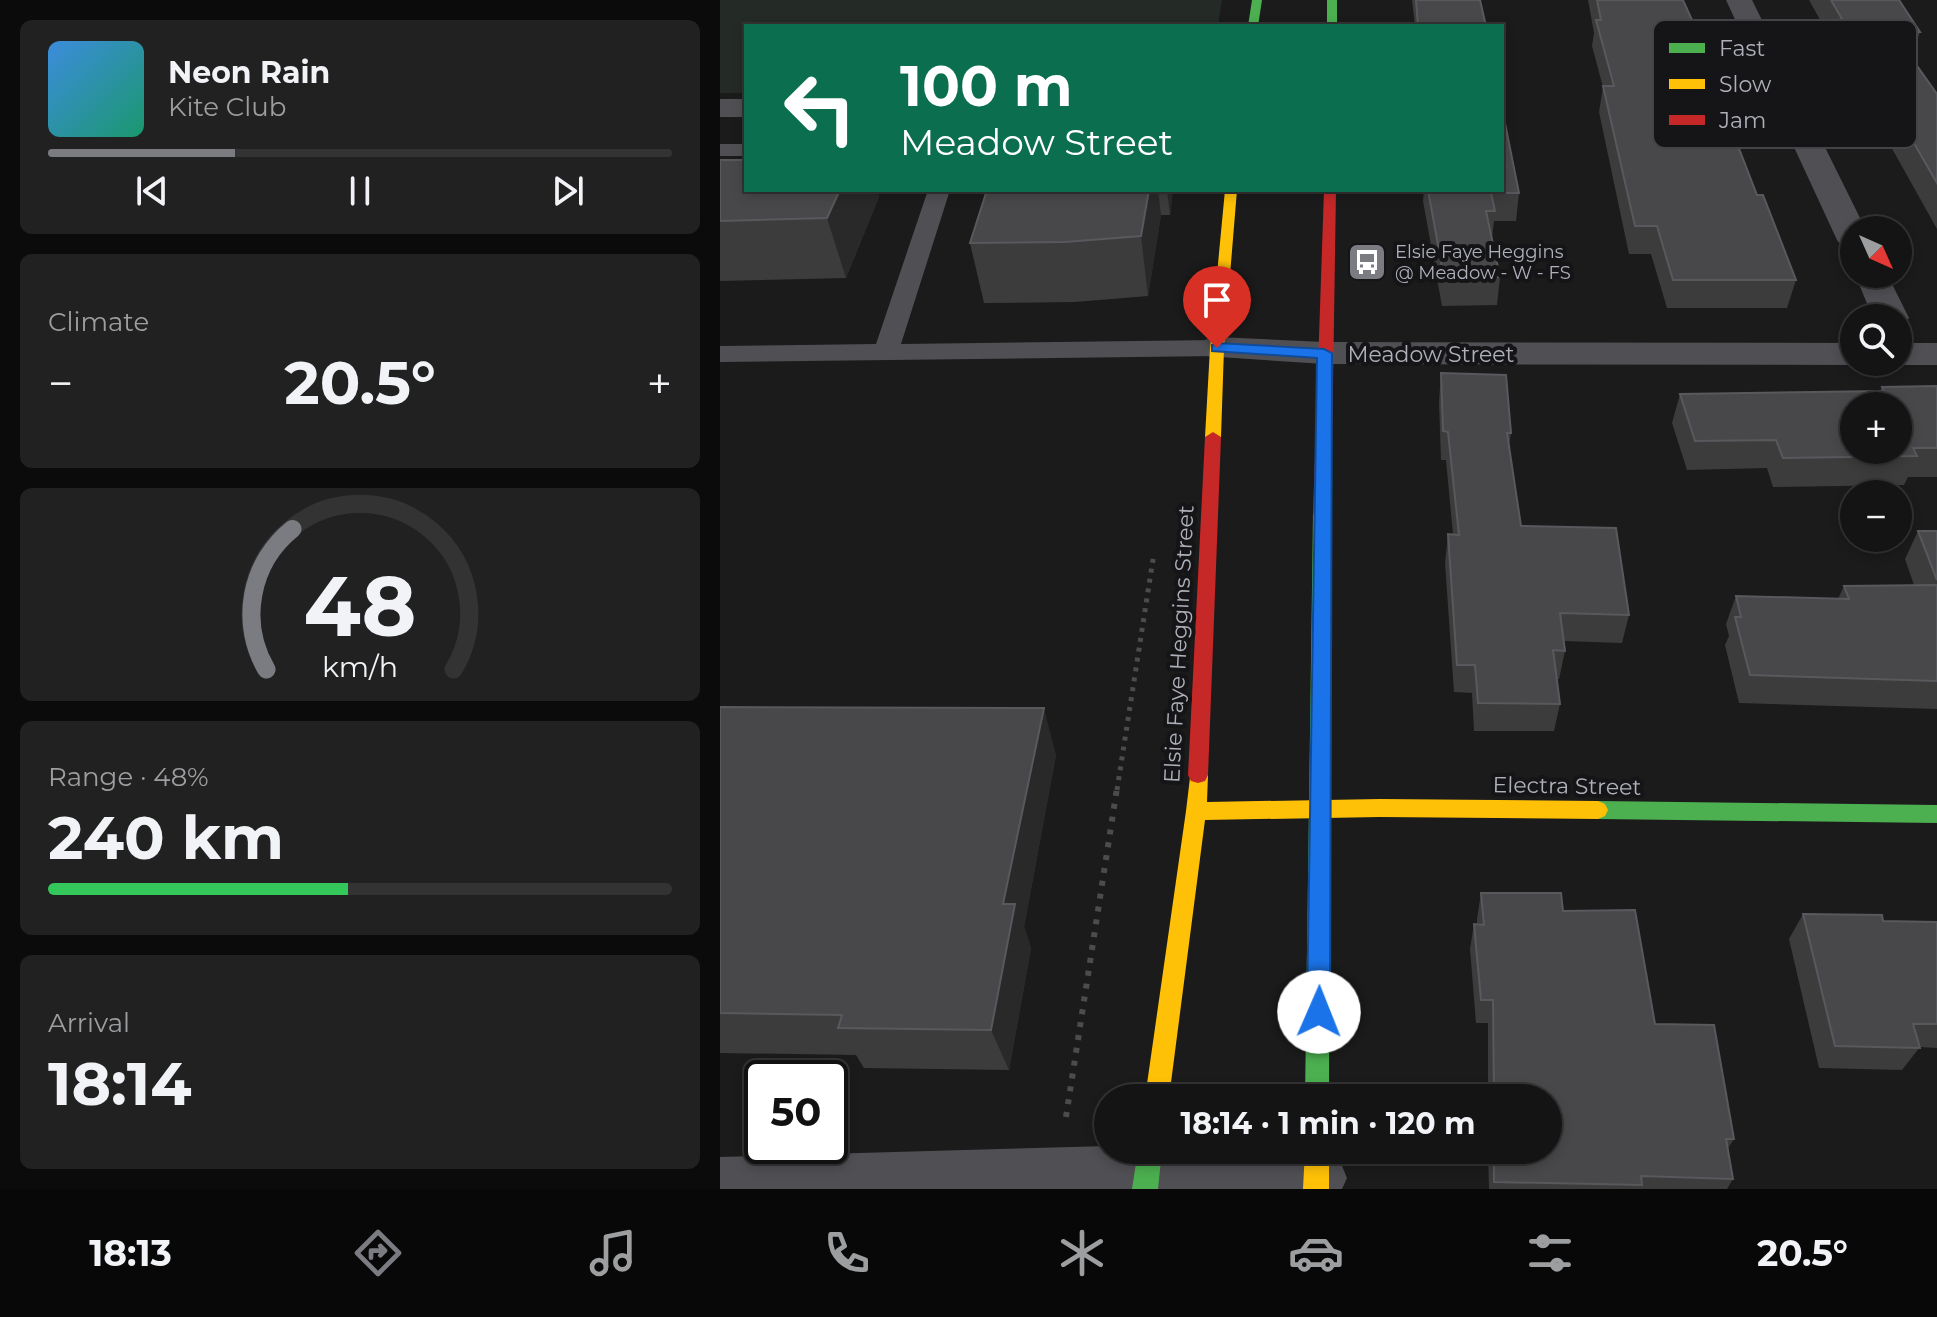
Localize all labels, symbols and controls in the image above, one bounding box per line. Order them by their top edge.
legend [1653,20,1917,148]
text: Fast [1719,35,1765,62]
text: 100 m [900,52,1073,120]
text: Neon Rain [168,54,330,91]
icon: left [768,56,872,160]
text: Slow [1719,71,1772,98]
text: Kite Club [168,91,286,123]
text: Jam [1718,107,1766,134]
text: Meadow Street [900,120,1173,164]
icon: previous [130,169,174,213]
icon: pause [338,169,382,213]
icon: next [546,169,590,213]
north arrow [1840,216,1912,288]
map controls [1840,216,1912,552]
bus stop icon: Elsie Faye Heggins @ Meadow - W - FS [1346,241,1388,283]
place label: Elsie Faye Heggins @ Meadow - W - FS [1395,241,1571,284]
pin [1183,266,1251,348]
icon: arrive [1195,278,1239,322]
button: search [1840,304,1912,376]
text: Climate [48,306,149,338]
street label: Meadow Street [1348,341,1515,368]
text: 20.5° [284,346,436,419]
text: − [48,356,73,410]
text: + [647,356,672,410]
button: + [1840,392,1912,464]
button: − [1840,480,1912,552]
street label: Elsie Faye Heggins Street [1158,504,1200,784]
text: 48 [303,555,417,657]
text: km/h [322,650,398,685]
text: Range · 48% [48,761,209,793]
street label: Electra Street [1492,771,1642,801]
text: 240 km [48,801,284,874]
position arrow [1277,970,1361,1054]
text: Arrival [48,1007,130,1039]
text: 18:14 [48,1047,192,1120]
speed limit sign: 50 [744,1060,848,1164]
text: 18:14 · 1 min · 120 m [1180,1105,1476,1142]
icon: directions [350,1225,406,1281]
icon: music [585,1225,641,1281]
icon: phone [819,1225,875,1281]
icon: climate [1054,1225,1110,1281]
icon: car [1288,1225,1344,1281]
icon: filters [1522,1225,1578,1281]
text: 18:13 [89,1231,172,1275]
text: 20.5° [1757,1231,1848,1275]

